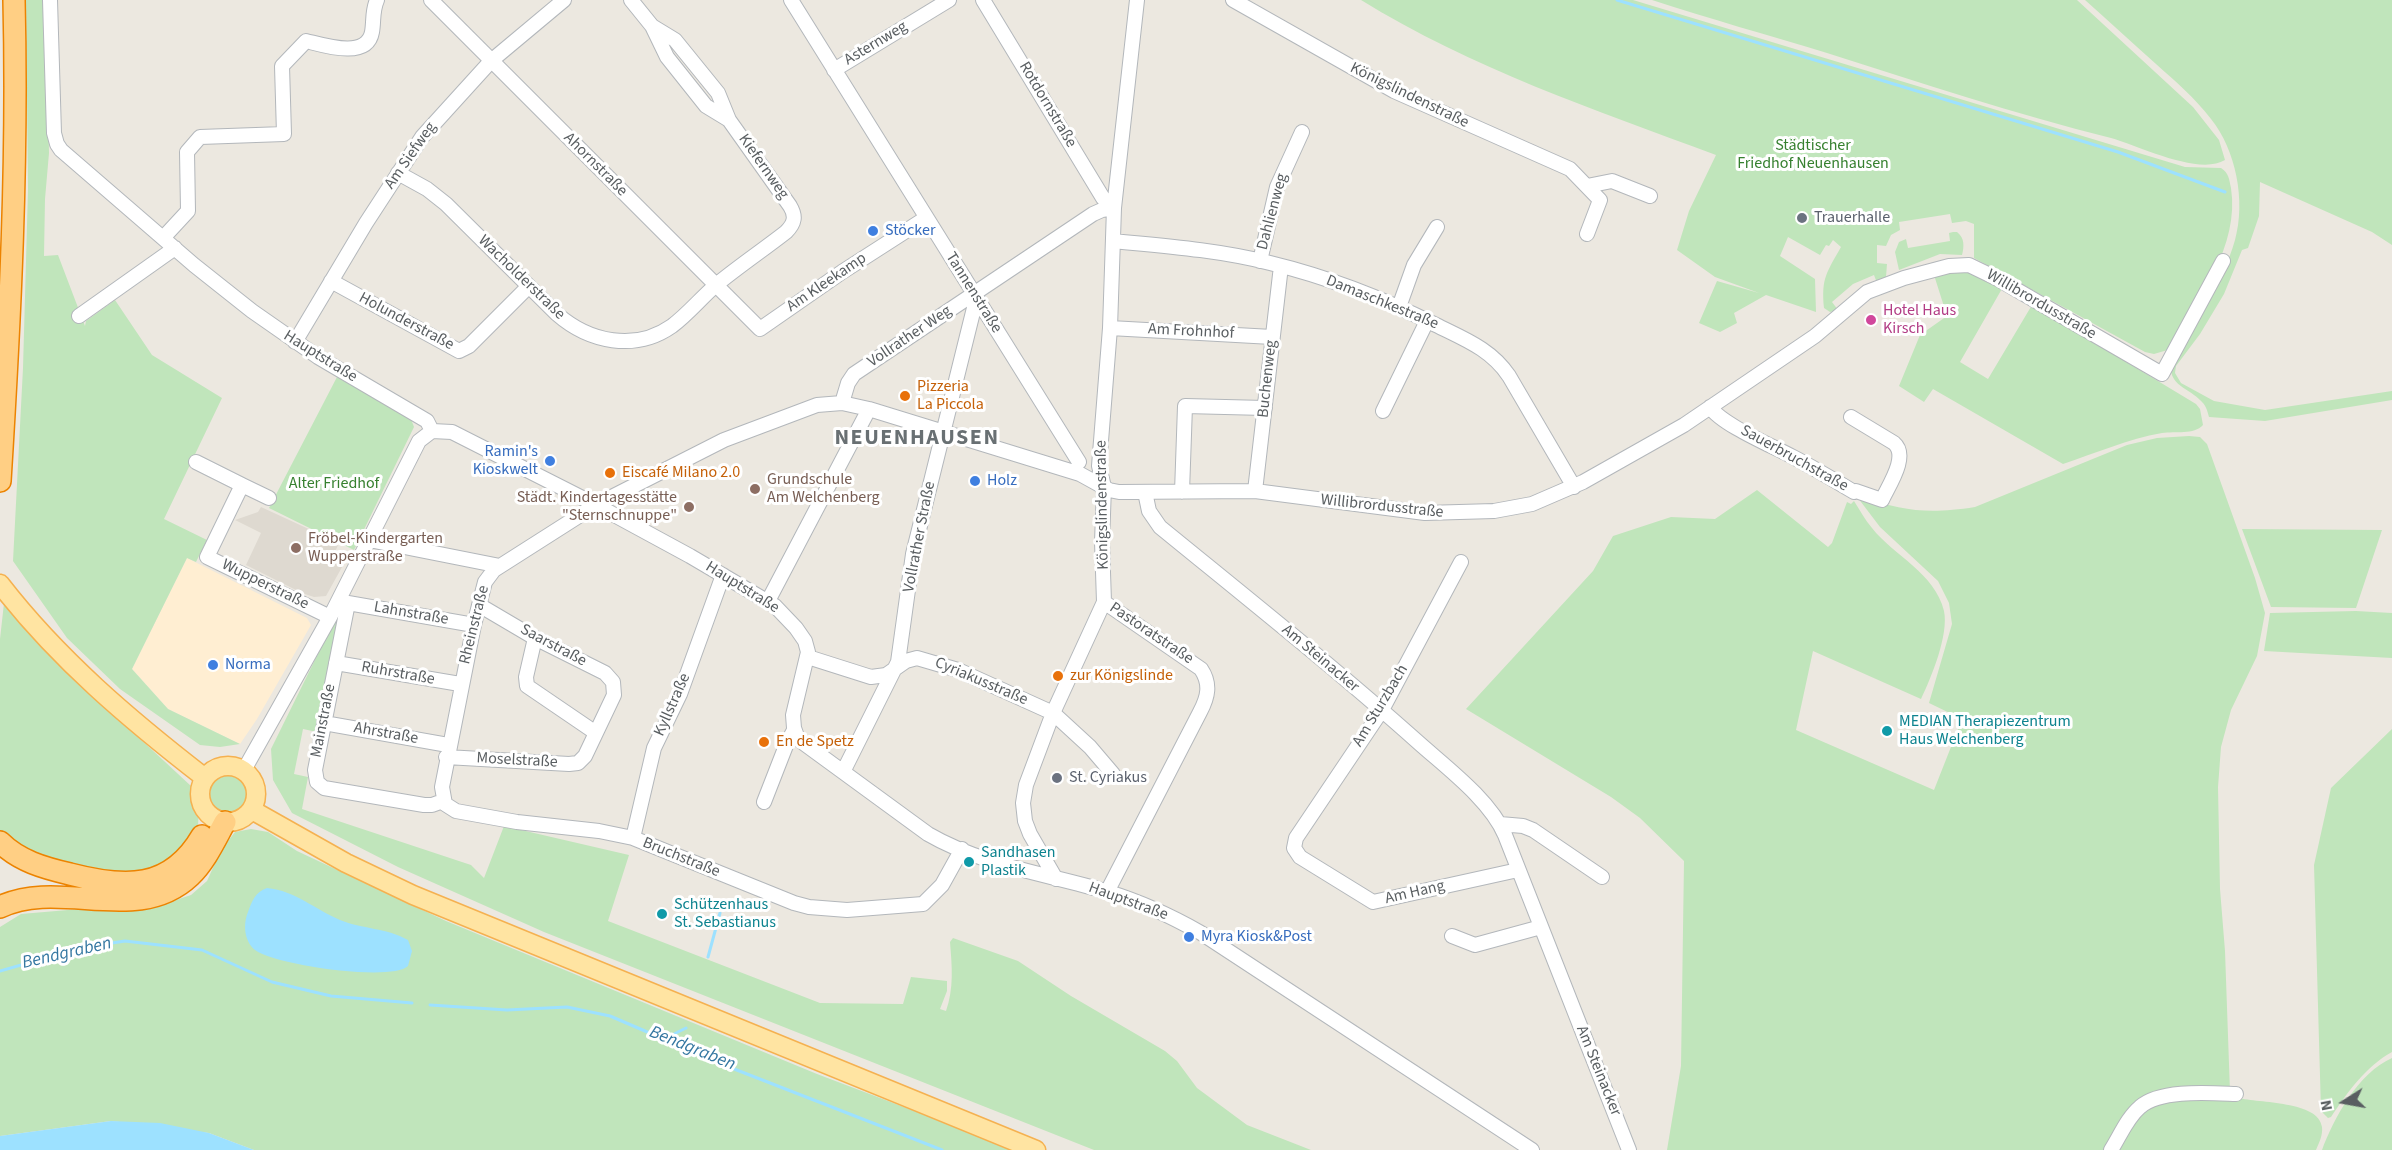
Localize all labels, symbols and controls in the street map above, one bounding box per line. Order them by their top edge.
street label: Asternweg [841,18,911,70]
street label: Rotdornstraße [1014,59,1080,151]
street label: Königslindenstraße [1346,59,1472,133]
street label: Am Siefweg [381,119,441,193]
street label: Ahornstraße [559,129,631,201]
street label: Kiefernweg [734,131,792,203]
park label: Städtischer Friedhof Neuenhausen [1737,136,1889,174]
street label: Dahlienweg [1254,172,1292,252]
place label: Trauerhalle [1814,208,1890,228]
marker: Trauerhalle [1795,211,1809,225]
place label: Stöcker [885,221,935,241]
marker: Stöcker [866,224,880,238]
street label: Wacholderstraße [473,232,569,324]
street label: Am Kleekamp [783,249,871,317]
street label: Tannenstraße [941,249,1005,337]
street label: Willibrordusstraße [1983,266,2099,344]
street label: Damaschkestraße [1323,272,1441,334]
street label: Holunderstraße [355,289,457,355]
place label: Hotel Haus Kirsch [1883,301,1956,339]
street label: Vollrather Weg [864,302,956,372]
marker: Hotel Haus Kirsch [1864,313,1878,327]
street label: Am Frohnhof [1147,320,1235,344]
street label: Hauptstraße [280,327,360,387]
street label: Buchenweg [1254,339,1282,419]
place label: Pizzeria La Piccola [917,377,984,415]
marker: Pizzeria La Piccola [898,389,912,403]
street label: Sauerbruchstraße [1737,421,1851,497]
district label: NEUENHAUSEN [834,426,1000,452]
street label: Königslindenstraße [1092,440,1114,570]
place label: Ramin's Kioskwelt [473,442,538,480]
marker: Ramin's Kioskwelt [543,454,557,468]
place label: Eiscafé Milano 2.0 [622,463,740,483]
marker: Eiscafé Milano 2.0 [603,466,617,480]
place label: Grundschule Am Welchenberg [767,470,880,508]
place label: Holz [987,471,1017,491]
park label: Alter Friedhof [289,474,379,494]
marker: Holz [968,474,982,488]
street label: Vollrather Straße [900,480,940,594]
marker: Grundschule Am Welchenberg [748,482,762,496]
place label: Städt. Kindertagesstätte "Sternschnuppe" [517,488,677,526]
street label: Willibrordusstraße [1320,491,1444,523]
marker: Städt. Kindertagesstätte "Sternschnuppe" [682,500,696,514]
place label: Fröbel-Kindergarten Wupperstraße [308,529,443,567]
marker: Fröbel-Kindergarten Wupperstraße [289,541,303,555]
street label: Wupperstraße [218,556,312,614]
street label: Hauptstraße [702,558,782,618]
street label: Rheinstraße [456,584,494,666]
street label: Lahnstraße [372,598,450,630]
street label: Pastoratstraße [1105,599,1197,669]
street label: Saarstraße [517,621,589,671]
street label: Am Steinacker [1277,621,1363,697]
street label: Cyriakusstraße [932,654,1030,710]
place label: Norma [225,655,271,675]
marker: Norma [206,658,220,672]
street label: Ruhrstraße [360,658,436,690]
street label: Am Sturzbach [1349,661,1413,751]
place label: zur Königslinde [1070,666,1173,686]
marker: zur Königslinde [1051,669,1065,683]
street label: Kyllstraße [651,671,695,739]
street label: Mainstraße [307,683,341,759]
place label: MEDIAN Therapiezentrum Haus Welchenberg [1899,712,2071,750]
street label: Ahrstraße [352,719,420,749]
marker: MEDIAN Therapiezentrum Haus Welchenberg [1880,724,1894,738]
place label: En de Spetz [776,732,854,752]
marker: En de Spetz [757,735,771,749]
street label: Moselstraße [476,749,558,773]
place label: St. Cyriakus [1069,768,1147,788]
marker: St. Cyriakus [1050,771,1064,785]
street label: Bruchstraße [639,834,723,882]
place label: Sandhasen Plastik [981,843,1055,881]
marker: Sandhasen Plastik [962,855,976,869]
street label: Am Hang [1383,877,1447,909]
street label: Hauptstraße [1086,879,1170,925]
place label: Schützenhaus St. Sebastianus [674,895,776,933]
marker: Schützenhaus St. Sebastianus [655,907,669,921]
place label: Myra Kiosk&Post [1201,927,1312,947]
marker: Myra Kiosk&Post [1182,930,1196,944]
water label: Bendgraben [20,933,114,975]
water label: Bendgraben [646,1022,738,1076]
street label: Am Steinacker [1571,1023,1625,1119]
north arrow [2314,1072,2374,1132]
text: N [2315,1098,2338,1113]

